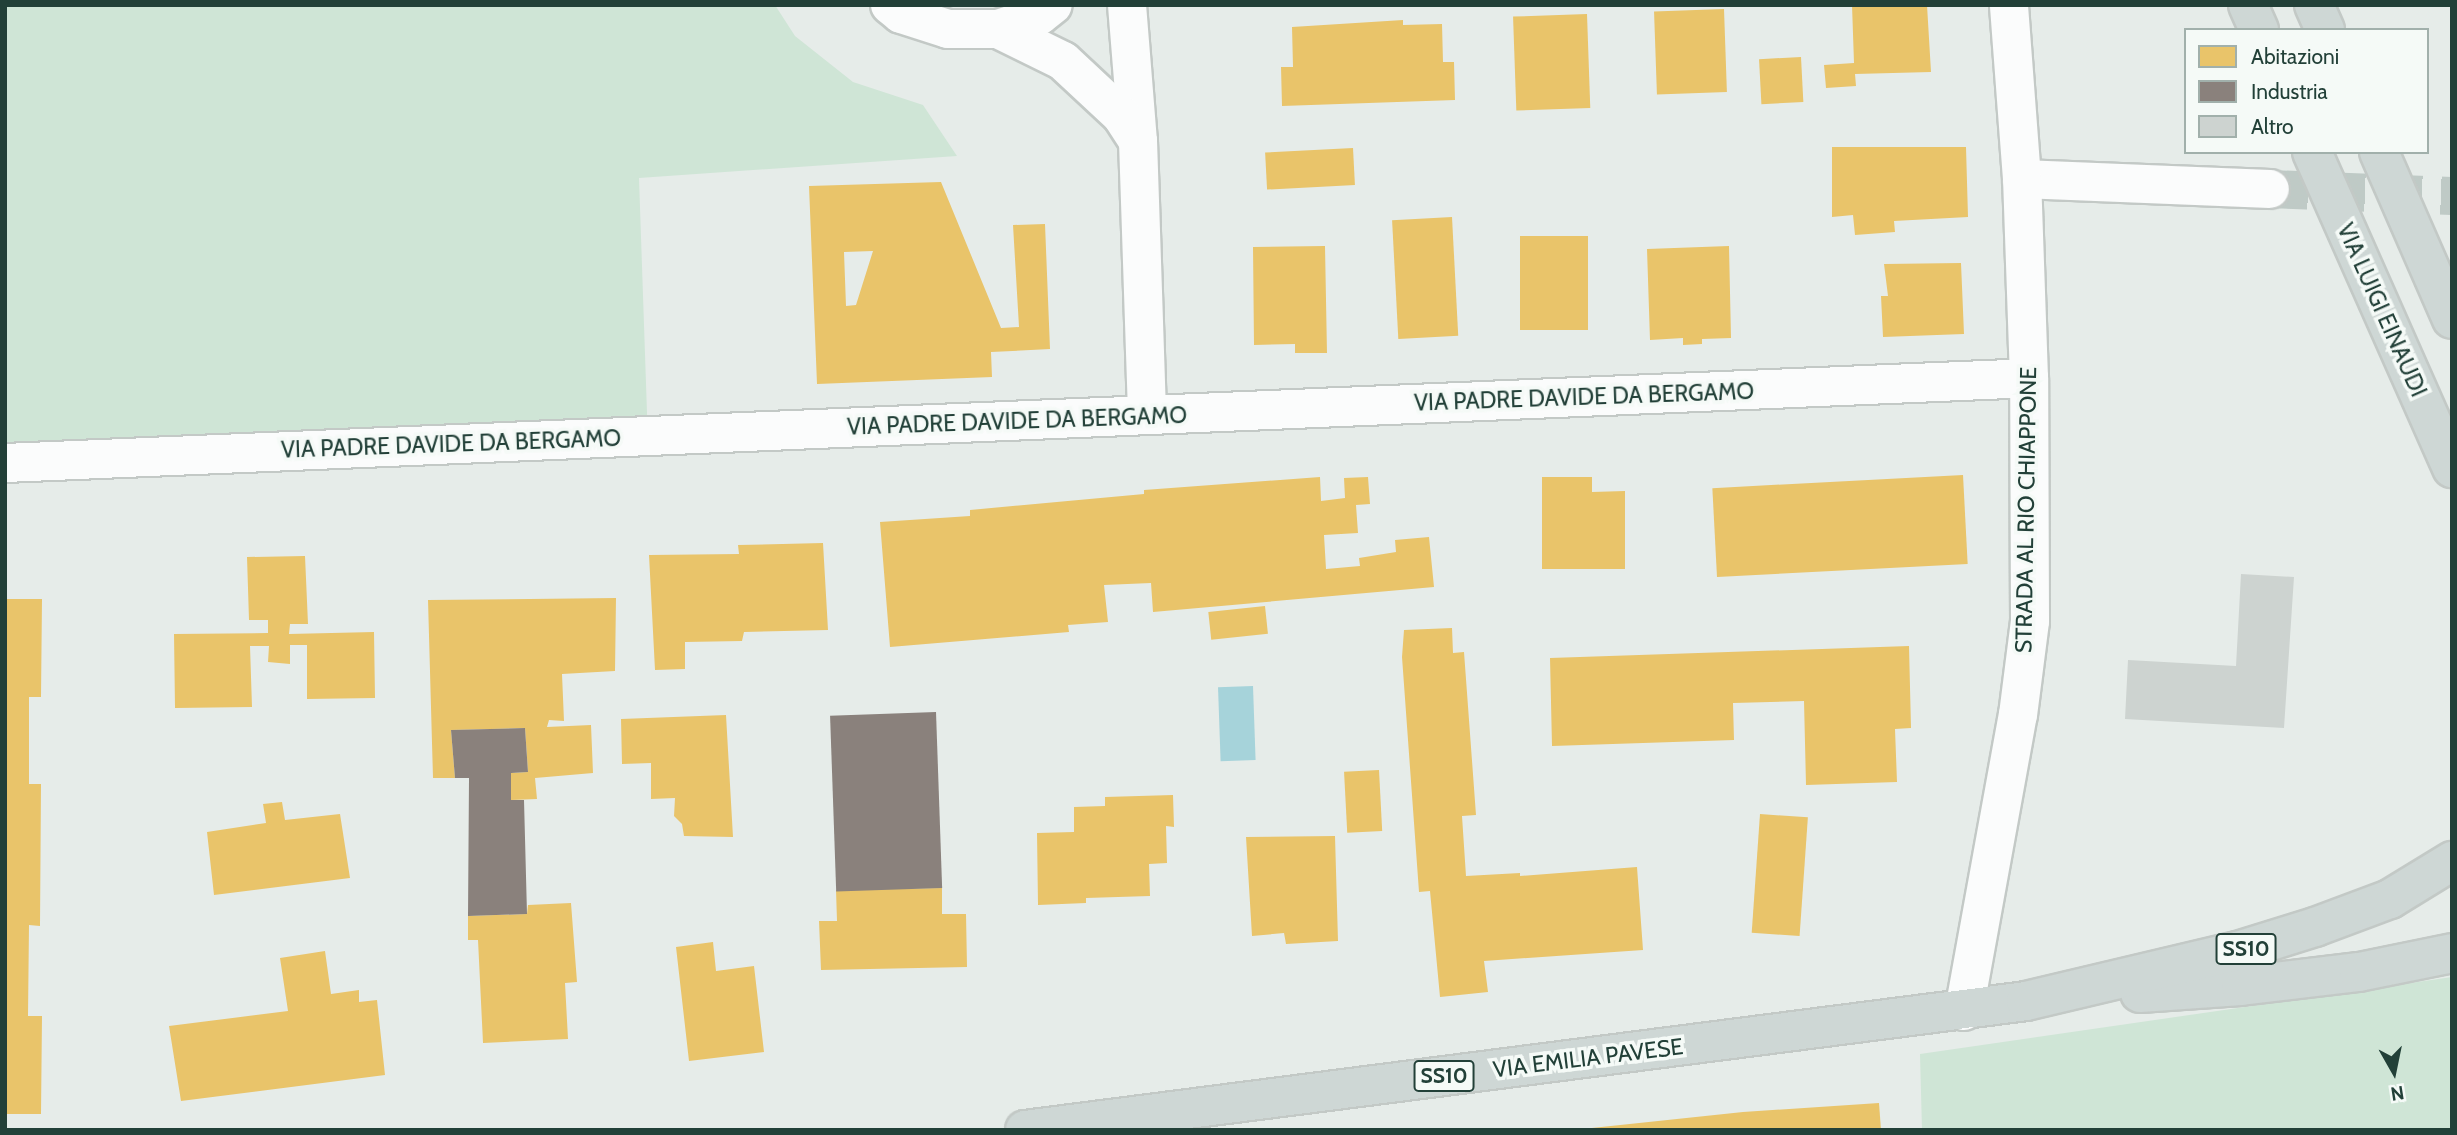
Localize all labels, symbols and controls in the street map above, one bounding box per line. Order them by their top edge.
legend [2184,28,2429,154]
text: Abitazioni [2251,44,2339,69]
text: Industria [2251,79,2328,104]
text: Altro [2251,114,2294,139]
street label: VIA LUIGI EINAUDI [2331,219,2433,401]
street label: STRADA AL RIO CHIAPPONE [2010,367,2042,653]
street label: VIA PADRE DAVIDE DA BERGAMO [1414,377,1754,417]
street label: VIA PADRE DAVIDE DA BERGAMO [847,401,1187,441]
street label: VIA PADRE DAVIDE DA BERGAMO [281,424,621,464]
road number: SS10 [2214,932,2278,967]
street label: VIA EMILIA PAVESE [1491,1033,1685,1083]
north arrow [2359,1037,2429,1107]
road number: SS10 [1412,1058,1476,1094]
text: N [2389,1081,2406,1106]

